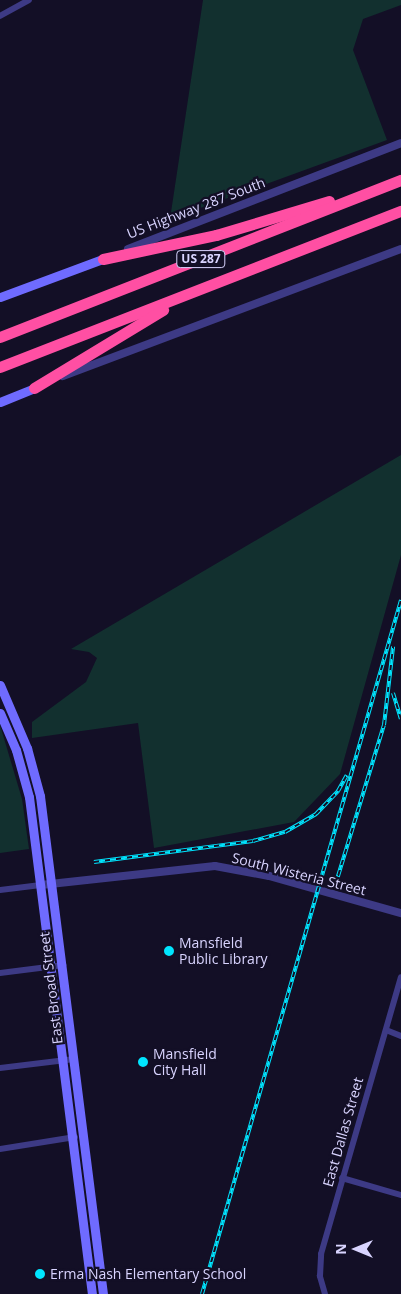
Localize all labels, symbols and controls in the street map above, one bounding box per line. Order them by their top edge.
street label: US Highway 287 South [124,174,268,242]
road number: US 287 [176,250,226,268]
street label: South Wisteria Street [230,849,368,899]
street label: East Broad Street [36,931,66,1045]
place label: Mansfield Public Library [179,935,268,968]
marker: Mansfield Public Library [163,945,175,957]
place label: Mansfield City Hall [153,1046,217,1078]
marker: Mansfield City Hall [137,1056,149,1068]
street label: East Dallas Street [319,1075,367,1189]
north arrow [331,1224,381,1274]
text: N [331,1243,350,1255]
place label: Erma Nash Elementary School [50,1266,246,1282]
marker: Erma Nash Elementary School [34,1268,46,1280]

